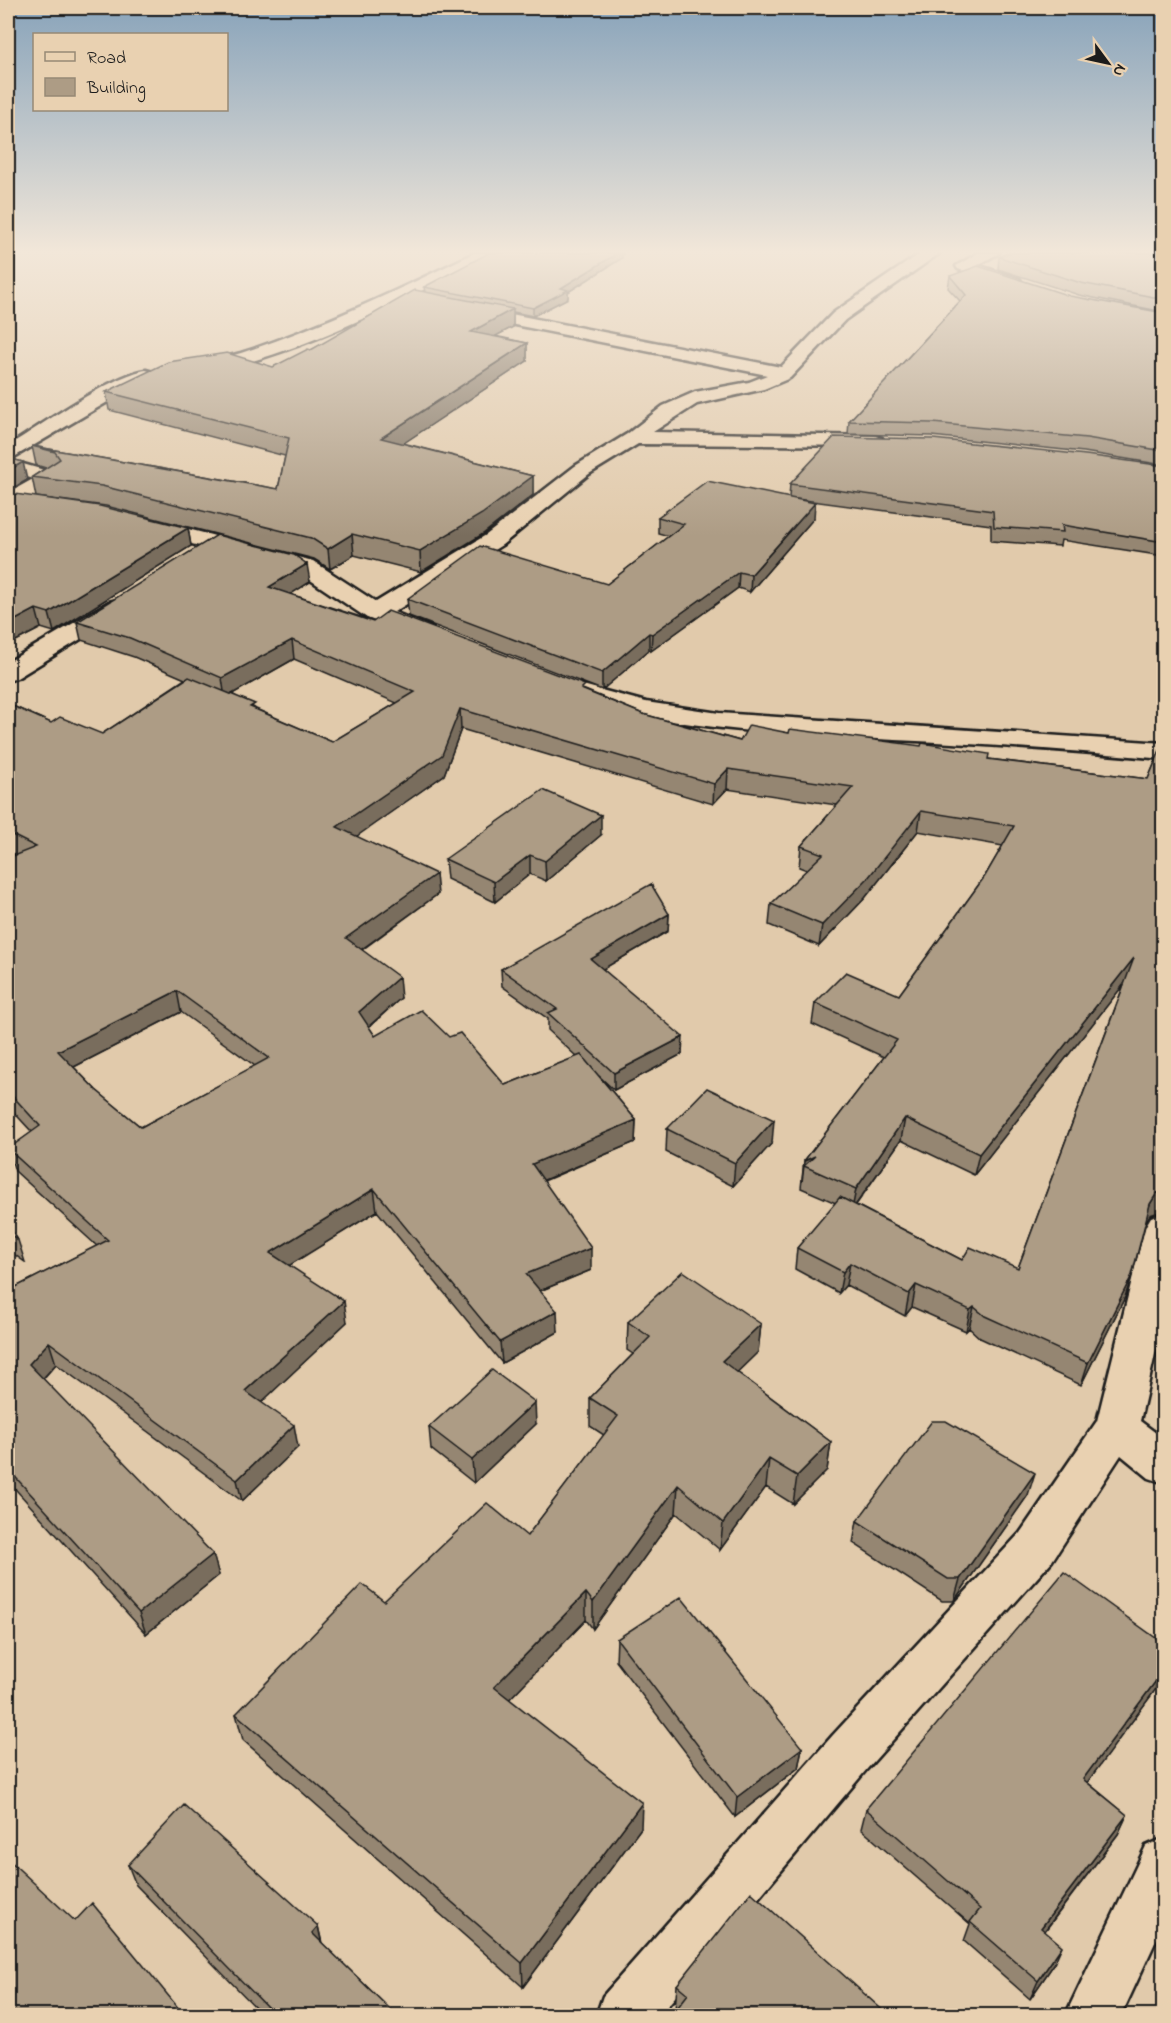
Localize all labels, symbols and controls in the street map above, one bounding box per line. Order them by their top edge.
legend [33,33,228,111]
north arrow [1078,33,1138,93]
text: Road [87,46,126,72]
text: N [1106,59,1132,81]
text: Building [86,76,146,103]

